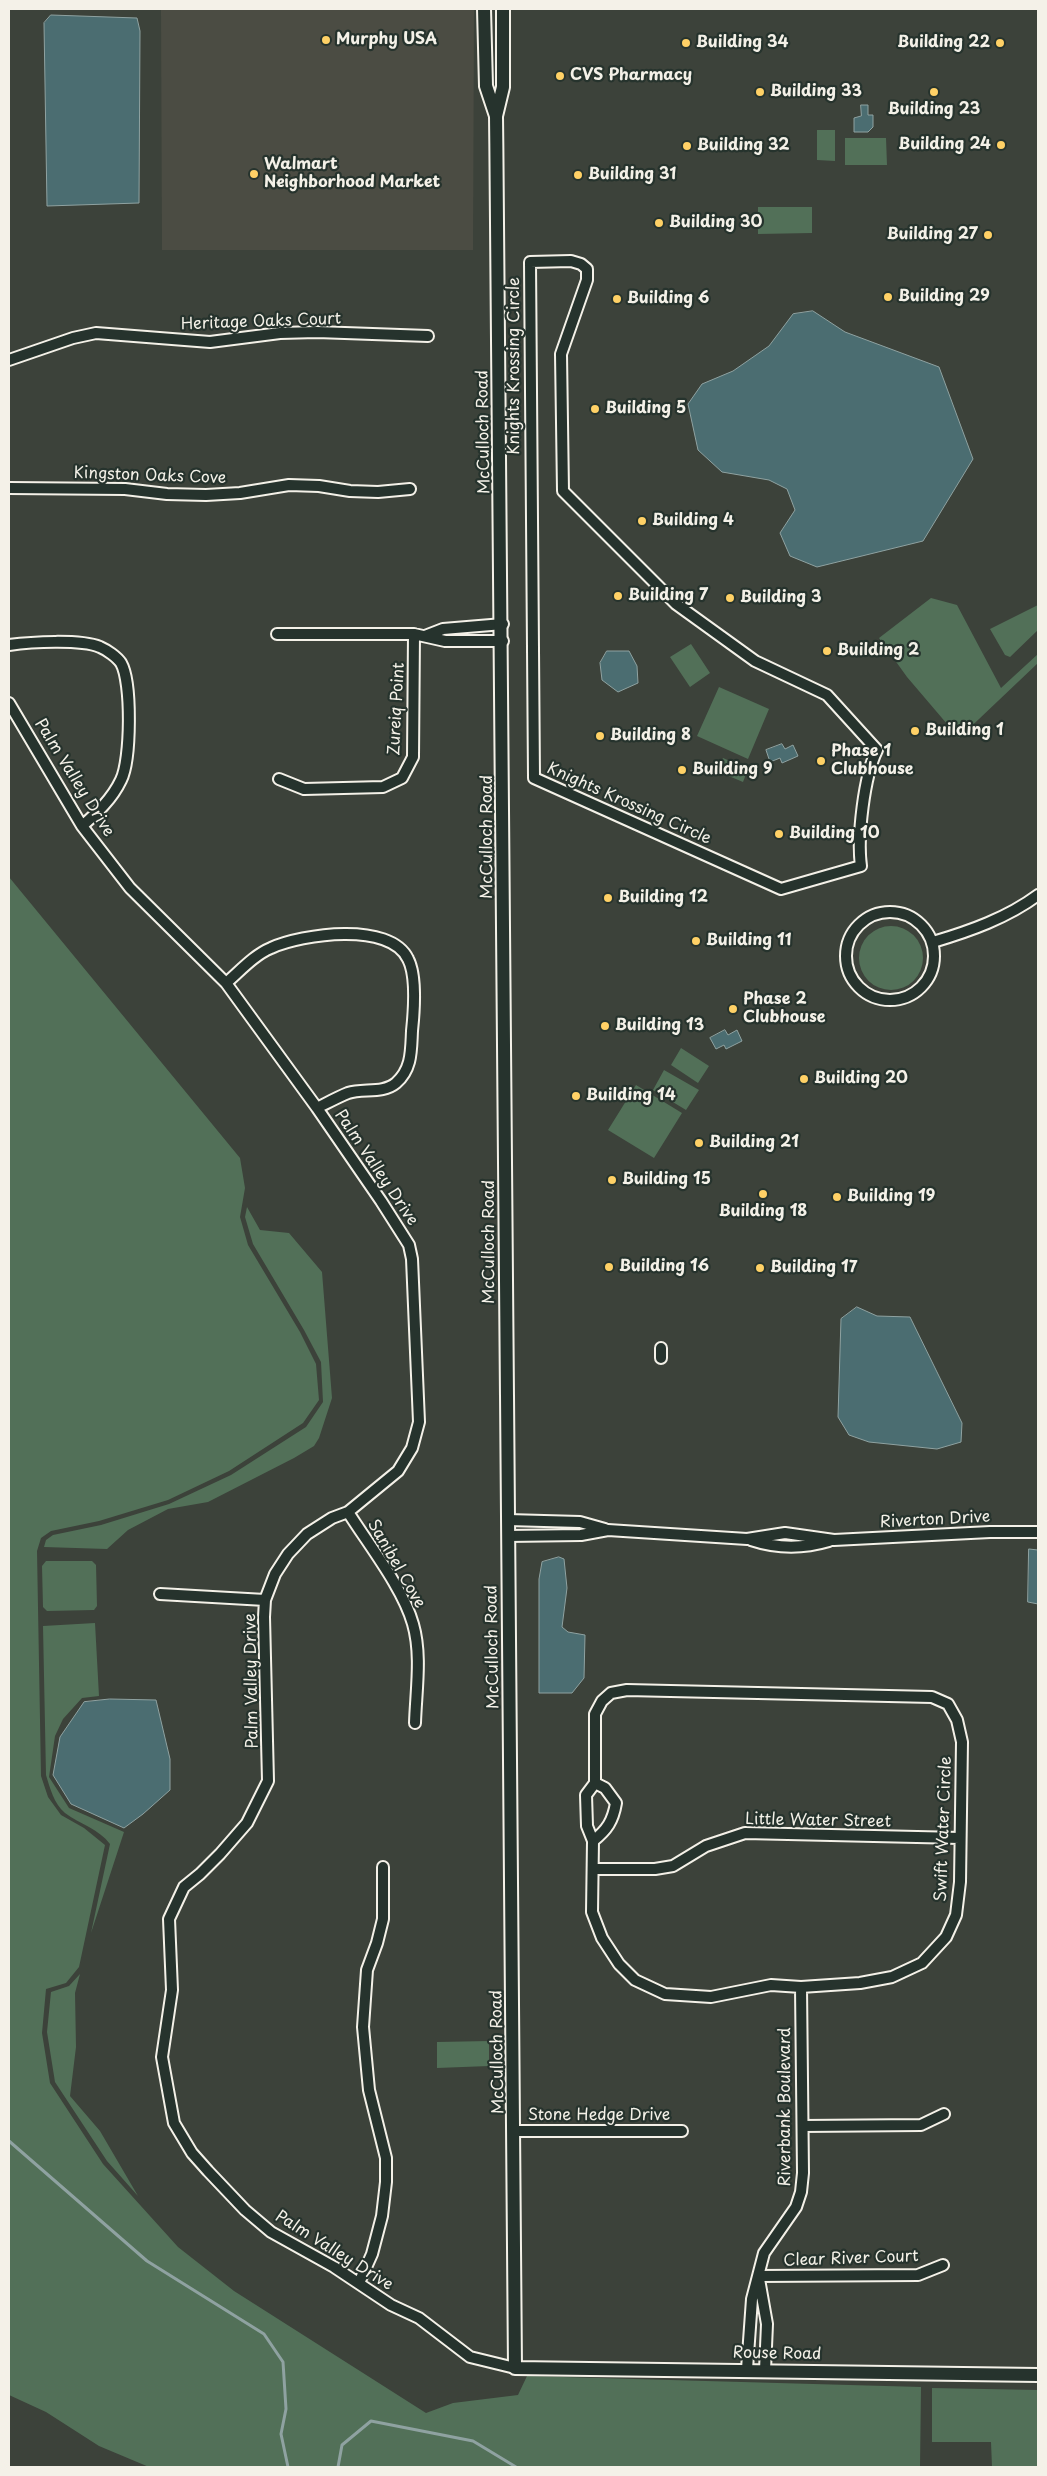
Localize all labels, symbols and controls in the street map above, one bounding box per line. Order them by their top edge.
place label: Murphy USA [336,30,437,50]
place label: Building 34 [696,33,789,53]
place label: Building 22 [897,33,990,53]
marker: Murphy USA [320,34,332,46]
marker: Building 34 [680,37,692,49]
marker: Building 22 [994,37,1006,49]
place label: CVS Pharmacy [570,66,692,86]
marker: CVS Pharmacy [554,70,566,82]
place label: Building 33 [770,82,862,102]
marker: Building 33 [754,86,766,98]
marker: Building 23 [928,86,940,98]
place label: Building 23 [888,100,980,120]
place label: Building 24 [898,135,991,155]
place label: Building 32 [697,136,789,156]
marker: Building 24 [995,139,1007,151]
marker: Building 32 [681,140,693,152]
place label: Walmart Neighborhood Market [264,155,440,193]
place label: Building 31 [588,165,676,185]
marker: Walmart Neighborhood Market [248,168,260,180]
marker: Building 31 [572,169,584,181]
place label: Building 30 [669,213,762,233]
marker: Building 30 [653,217,665,229]
place label: Building 27 [887,225,978,245]
marker: Building 27 [982,229,994,241]
street label: Knights Krossing Circle [505,277,525,455]
place label: Building 29 [898,287,990,307]
place label: Building 6 [627,289,709,309]
marker: Building 29 [882,291,894,303]
marker: Building 6 [611,293,623,305]
street label: Heritage Oaks Court [181,310,341,334]
street label: McCulloch Road [473,370,495,494]
place label: Building 5 [605,399,686,419]
marker: Building 5 [589,403,601,415]
street label: Kingston Oaks Cove [73,464,227,488]
place label: Building 4 [652,511,734,531]
marker: Building 4 [636,515,648,527]
place label: Building 7 [628,586,708,606]
place label: Building 3 [740,588,822,608]
marker: Building 7 [612,590,624,602]
marker: Building 3 [724,592,736,604]
place label: Building 2 [837,641,919,661]
marker: Building 2 [821,645,833,657]
street label: Zureiq Point [385,662,409,756]
street label: Palm Valley Drive [30,716,118,840]
place label: Building 1 [925,721,1004,741]
marker: Building 1 [909,725,921,737]
place label: Building 8 [610,726,691,746]
marker: Building 8 [594,730,606,742]
place label: Phase 1 Clubhouse [831,742,914,780]
marker: Phase 1 Clubhouse [815,755,827,767]
street label: Knights Krossing Circle [544,759,714,849]
place label: Building 9 [692,760,773,780]
marker: Building 9 [676,764,688,776]
street label: McCulloch Road [478,775,498,899]
place label: Building 10 [789,824,880,844]
marker: Building 10 [773,828,785,840]
place label: Building 12 [618,888,708,908]
marker: Building 12 [602,892,614,904]
place label: Building 11 [706,931,792,951]
marker: Building 11 [690,935,702,947]
place label: Phase 2 Clubhouse [743,990,826,1028]
marker: Phase 2 Clubhouse [727,1003,739,1015]
place label: Building 13 [615,1016,704,1036]
marker: Building 13 [599,1020,611,1032]
place label: Building 20 [814,1069,908,1089]
marker: Building 20 [798,1073,810,1085]
place label: Building 14 [586,1086,676,1106]
marker: Building 14 [570,1090,582,1102]
street label: Palm Valley Drive [330,1107,422,1229]
place label: Building 21 [709,1133,799,1153]
marker: Building 21 [693,1137,705,1149]
place label: Building 15 [622,1170,711,1190]
marker: Building 15 [606,1174,618,1186]
street label: McCulloch Road [480,1180,500,1304]
place label: Building 19 [847,1187,935,1207]
marker: Building 18 [757,1188,769,1200]
marker: Building 19 [831,1191,843,1203]
place label: Building 18 [719,1202,807,1222]
place label: Building 16 [619,1257,709,1277]
place label: Building 17 [770,1258,857,1278]
marker: Building 16 [603,1261,615,1273]
marker: Building 17 [754,1262,766,1274]
street label: Riverton Drive [879,1508,991,1532]
street label: Sanibel Cove [363,1516,429,1612]
street label: McCulloch Road [482,1585,504,1709]
street label: Palm Valley Drive [241,1613,263,1749]
street label: Swift Water Circle [932,1756,956,1902]
street label: Little Water Street [745,1810,891,1832]
street label: McCulloch Road [487,1990,509,2114]
street label: Riverbank Boulevard [776,2027,796,2187]
street label: Stone Hedge Drive [528,2106,670,2126]
street label: Palm Valley Drive [272,2207,396,2295]
street label: Clear River Court [783,2247,919,2271]
street label: Rouse Road [733,2344,821,2364]

